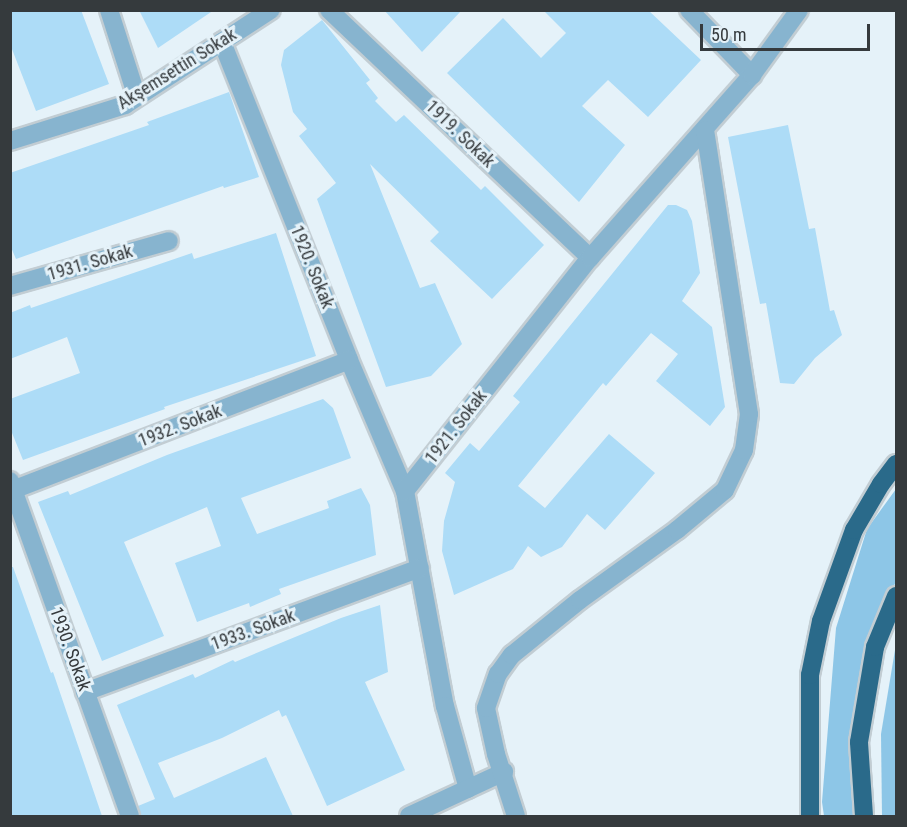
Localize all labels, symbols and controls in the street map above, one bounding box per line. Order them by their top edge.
scale bar [703,12,872,50]
street label: Akşemsettin Sokak [114,24,240,114]
text: 50 m [711,24,746,45]
street label: 1919. Sokak [421,96,499,172]
street label: 1920. Sokak [286,222,338,312]
street label: 1931. Sokak [45,241,135,285]
street label: 1921. Sokak [421,386,491,468]
street label: 1932. Sokak [135,400,225,452]
street label: 1930. Sokak [45,604,95,694]
street label: 1933. Sokak [208,605,298,655]

